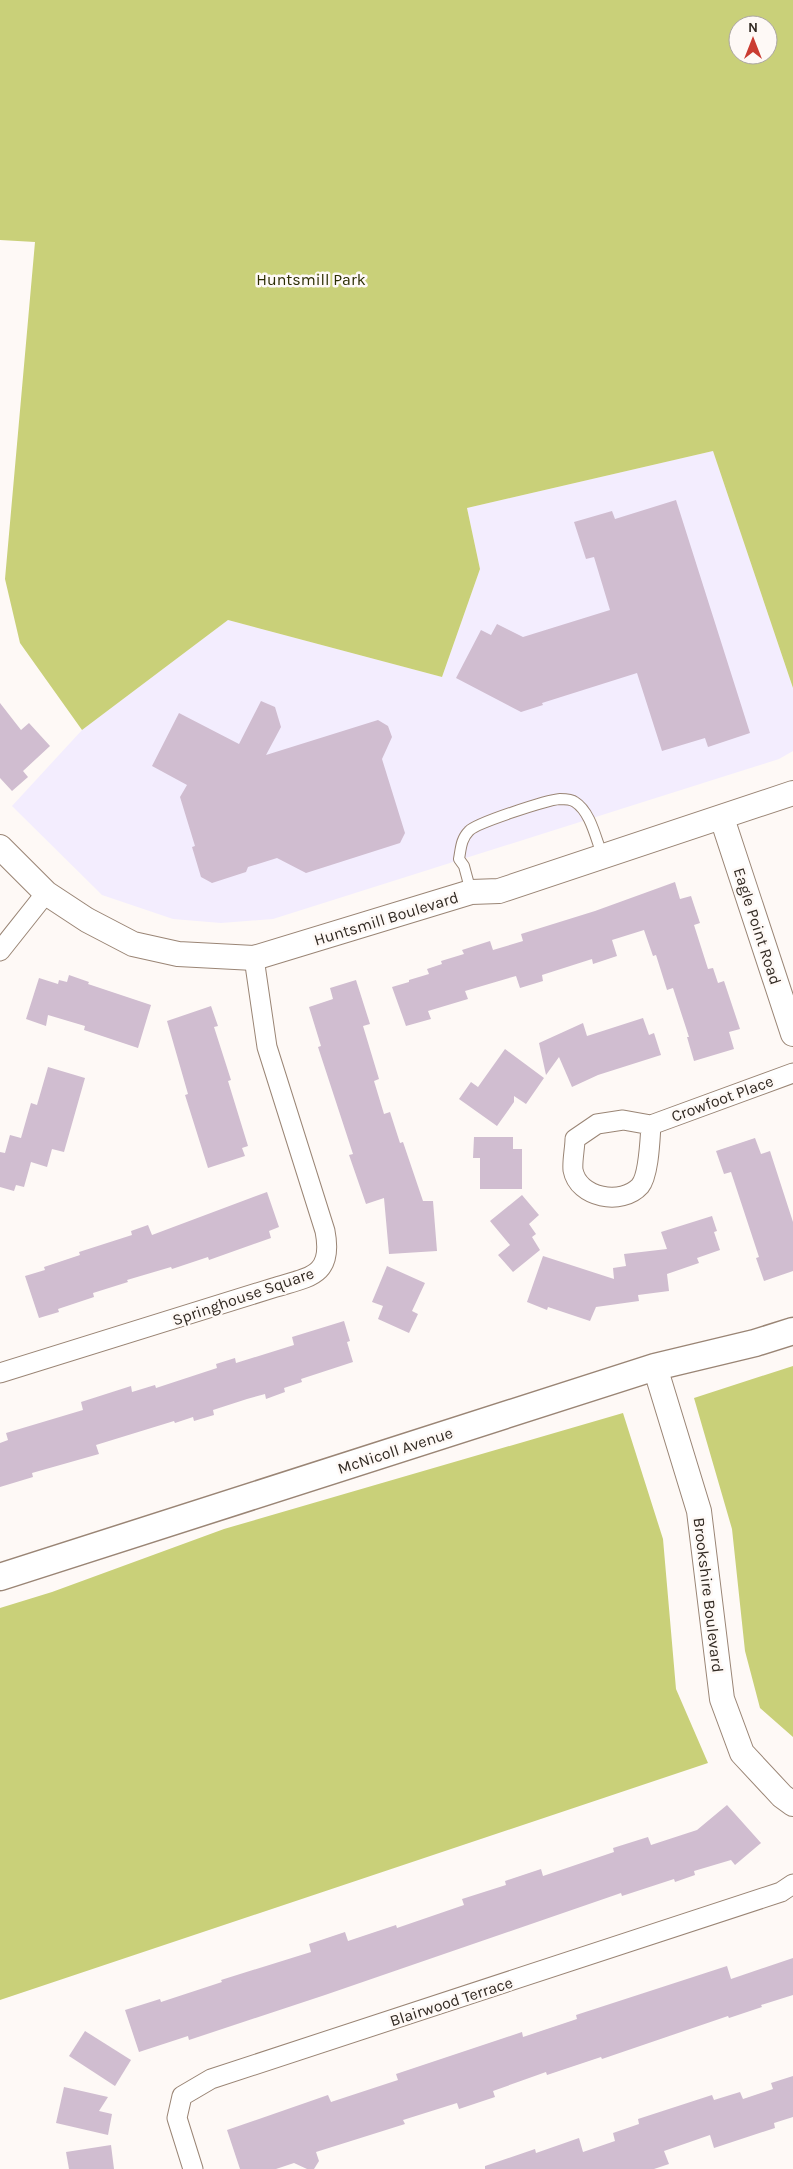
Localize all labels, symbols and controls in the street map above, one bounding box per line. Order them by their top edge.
north arrow [728,15,778,65]
text: N [748,19,758,36]
park label: Huntsmill Park [256,270,366,289]
street label: Eagle Point Road [730,865,785,987]
street label: Huntsmill Boulevard [312,887,461,950]
street label: Crowfoot Place [668,1071,776,1126]
street label: Springhouse Square [170,1263,316,1330]
street label: McNicoll Avenue [335,1423,455,1478]
street label: Brookshire Boulevard [690,1516,727,1674]
street label: Blairwood Terrace [387,1973,515,2030]

